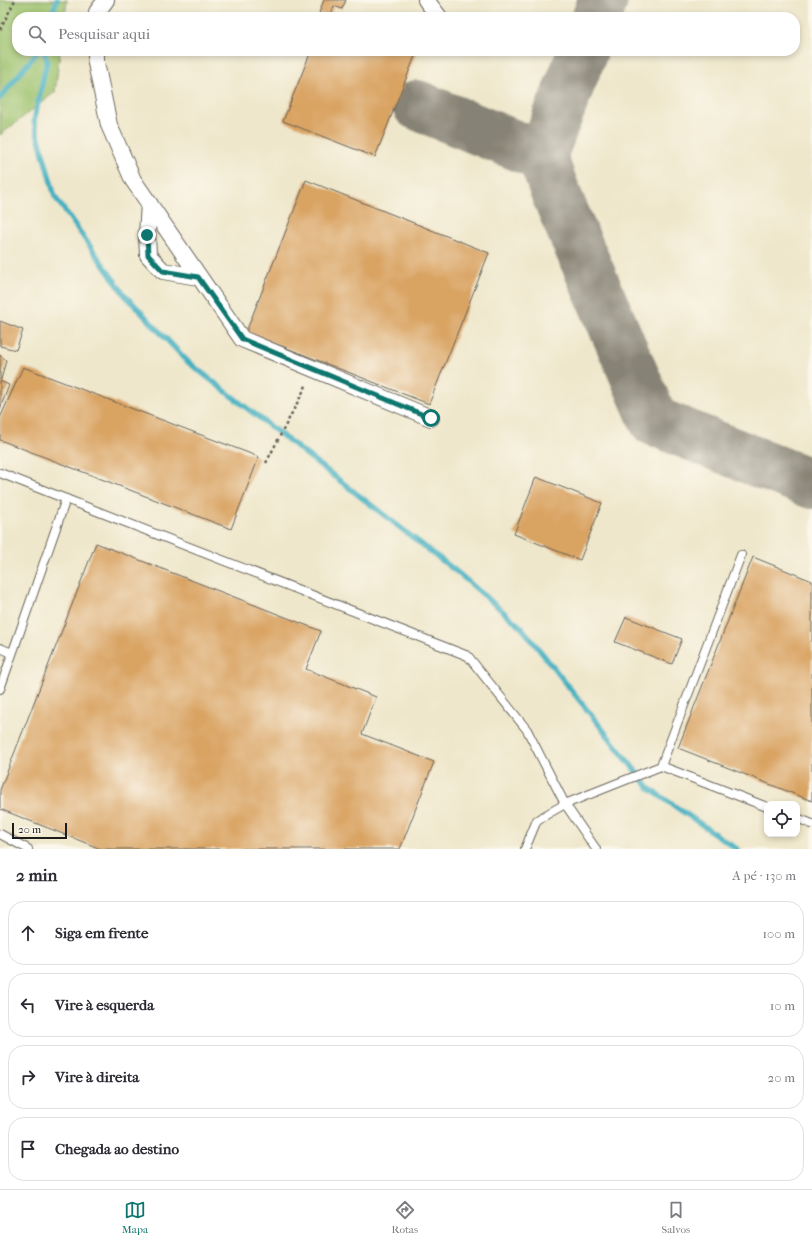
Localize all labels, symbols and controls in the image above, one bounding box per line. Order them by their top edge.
search box [12,12,800,56]
icon: search [26,23,48,45]
text: Pesquisar aqui [58,25,150,43]
route end [138,226,156,244]
route start [422,409,440,427]
map controls [764,801,800,837]
button: locate [764,801,800,837]
scale bar [12,821,67,840]
text: 20 m [18,823,41,836]
text: 2 min [16,865,57,885]
text: A pé · 130 m [732,868,796,883]
icon: ahead [17,922,39,944]
text: Siga em frente [55,924,148,942]
text: 100 m [762,926,795,941]
icon: left [17,994,39,1016]
text: Vire à esquerda [55,996,154,1014]
text: 10 m [770,998,795,1013]
icon: right [17,1066,39,1088]
text: Vire à direita [55,1068,139,1086]
text: 20 m [768,1070,795,1085]
icon: arrive [17,1138,39,1160]
text: Chegada ao destino [55,1140,179,1158]
tab: Mapa [122,1199,148,1236]
tab: Rotas [392,1199,418,1236]
tab: Salvos [662,1199,690,1236]

